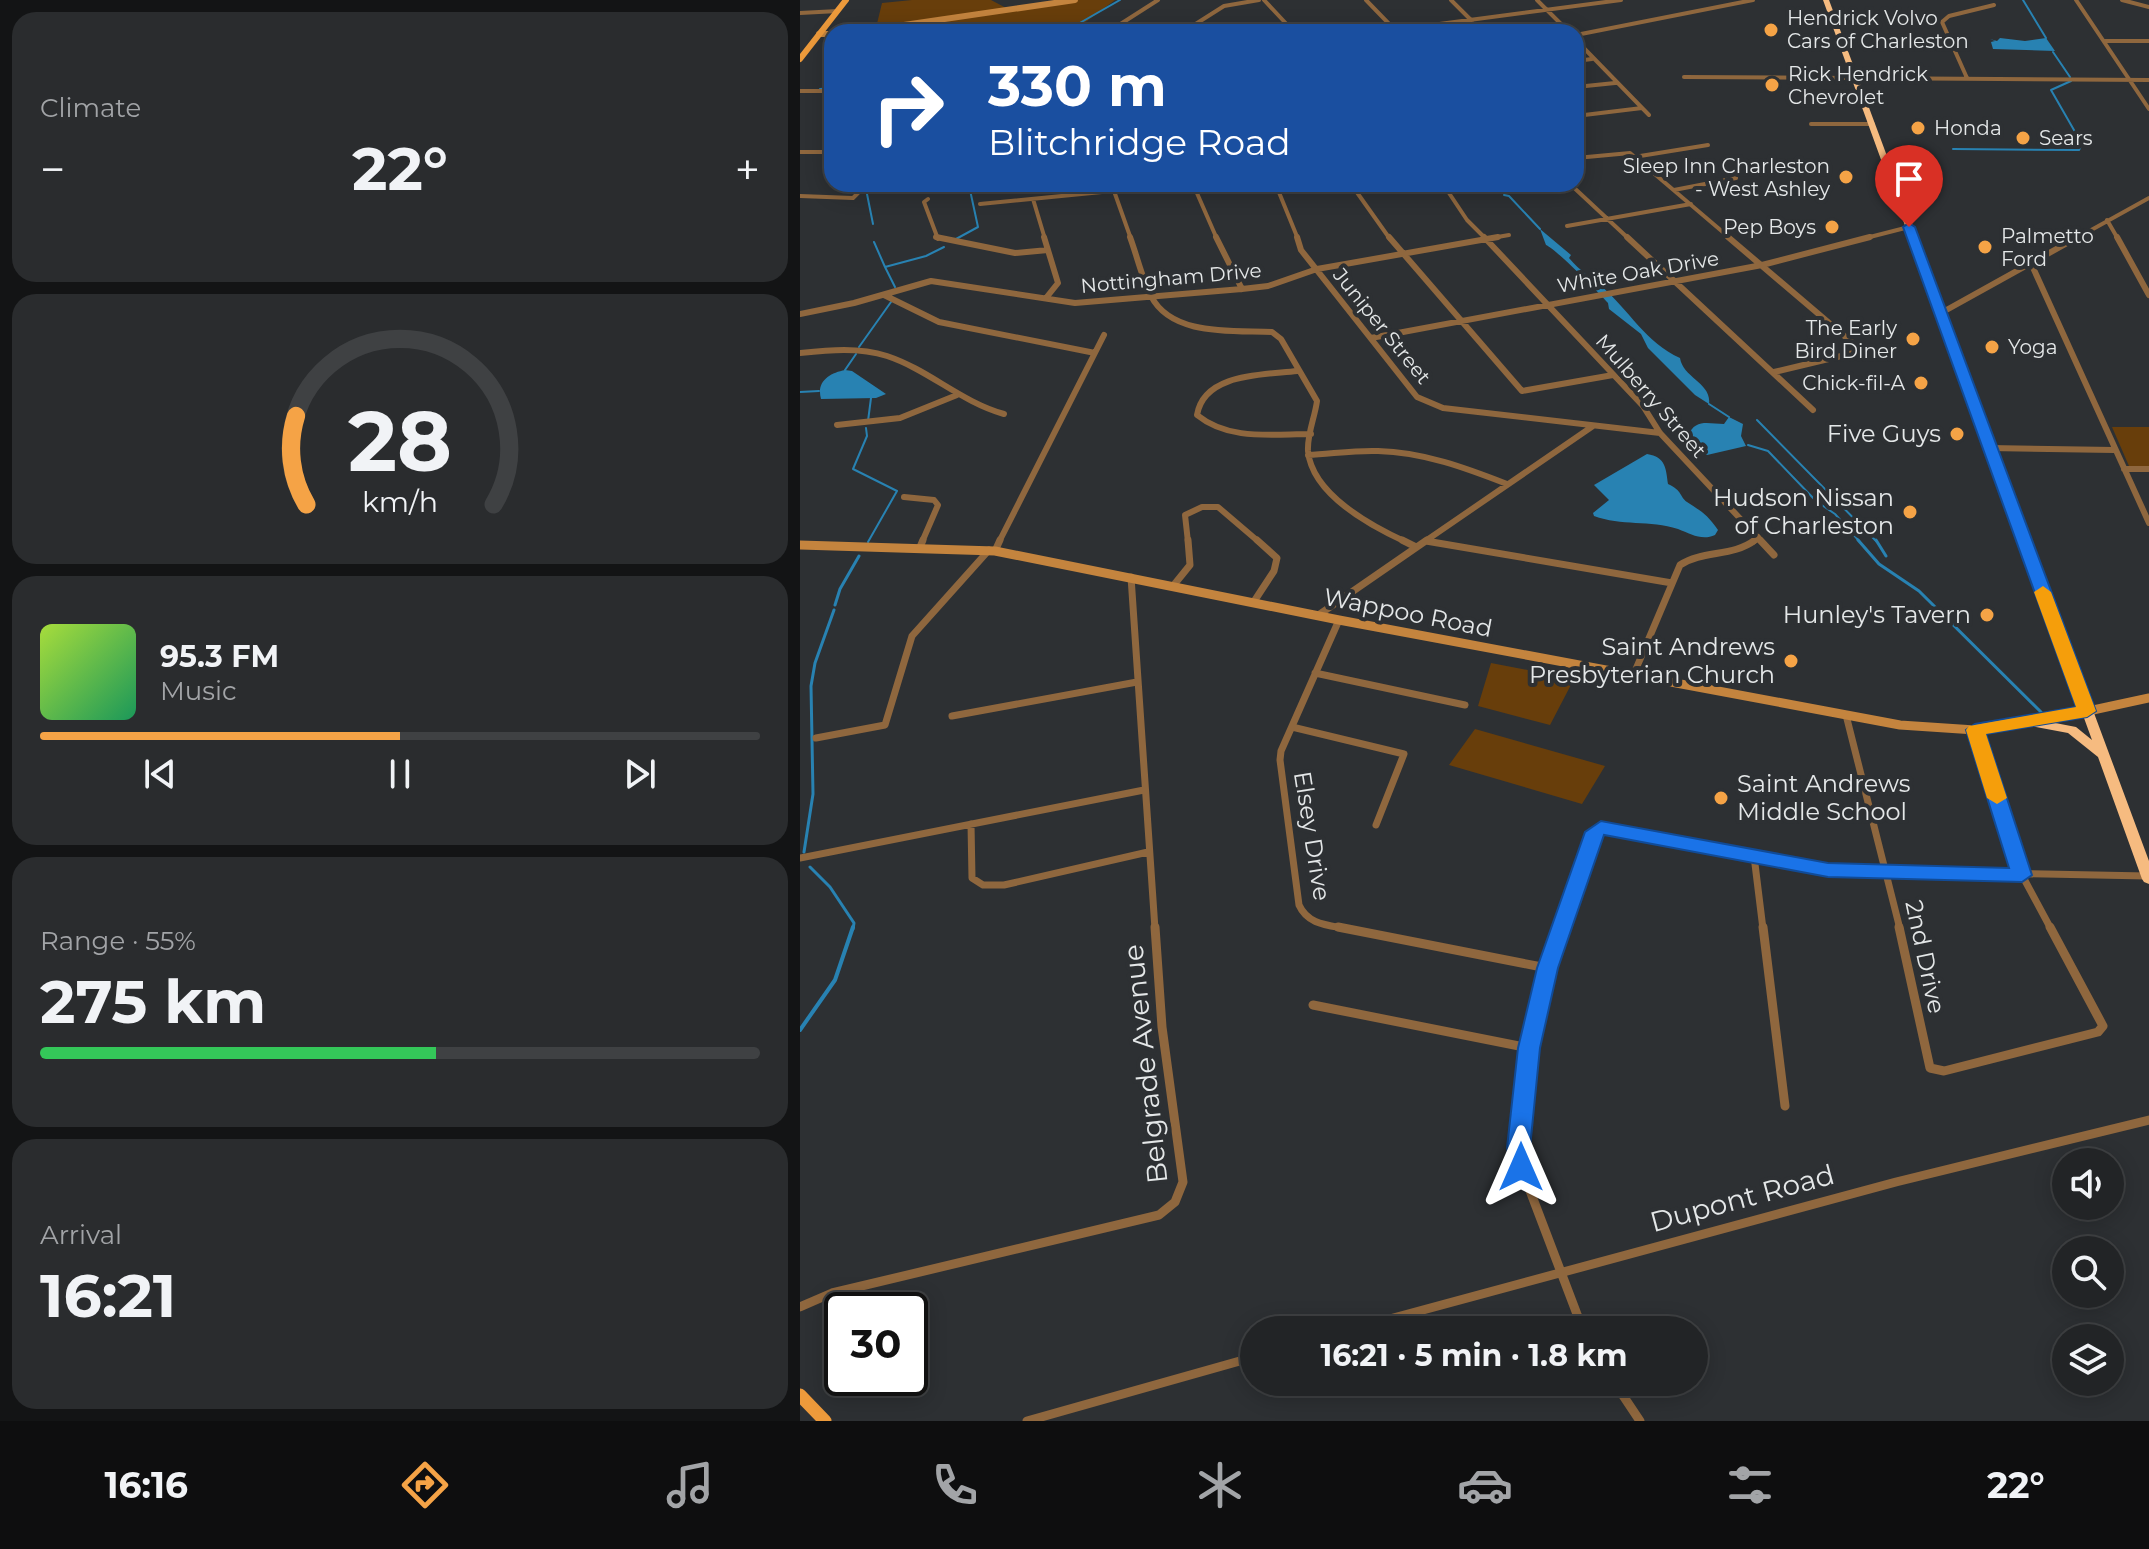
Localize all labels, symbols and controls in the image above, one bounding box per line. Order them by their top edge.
place label: Hendrick Volvo Cars of Charleston [1787,6,1969,53]
marker: Hendrick Volvo Cars of Charleston [1762,21,1780,39]
text: 330 m [988,52,1167,120]
icon: right [856,56,960,160]
place label: Rick Hendrick Chevrolet [1788,62,1928,109]
marker: Rick Hendrick Chevrolet [1763,76,1781,94]
text: Climate [40,92,141,124]
place label: Honda [1934,116,2002,140]
marker: Honda [1909,119,1927,137]
text: Blitchridge Road [988,120,1291,164]
place label: Sears [2039,126,2093,150]
marker: Sears [2014,129,2032,147]
text: 22° [352,132,448,205]
text: − [40,142,65,196]
text: + [735,142,760,196]
pin [1875,145,1943,227]
place label: Sleep Inn Charleston - West Ashley [1623,154,1830,201]
icon: arrive [1887,157,1931,201]
marker: Sleep Inn Charleston - West Ashley [1837,168,1855,186]
place label: Pep Boys [1723,215,1816,239]
marker: Pep Boys [1823,218,1841,236]
place label: Palmetto Ford [2001,224,2094,271]
marker: Palmetto Ford [1976,238,1994,256]
street label: White Oak Drive [1555,246,1721,298]
street label: Nottingham Drive [1080,258,1262,298]
street label: Juniper Street [1327,263,1436,389]
place label: The Early Bird Diner [1794,316,1897,363]
street label: Mulberry Street [1591,329,1711,463]
marker: The Early Bird Diner [1904,330,1922,348]
place label: Yoga [2008,335,2058,359]
marker: Yoga [1983,338,2001,356]
place label: Chick-fil-A [1802,371,1906,395]
marker: Chick-fil-A [1912,374,1930,392]
text: 28 [348,389,452,491]
place label: Five Guys [1827,419,1941,448]
marker: Five Guys [1948,425,1966,443]
place label: Hudson Nissan of Charleston [1713,483,1894,540]
text: km/h [362,484,438,519]
marker: Hudson Nissan of Charleston [1901,503,1919,521]
street label: Wappoo Road [1321,582,1495,643]
place label: Hunley's Tavern [1783,600,1971,629]
marker: Hunley's Tavern [1978,606,1996,624]
place label: Saint Andrews Presbyterian Church [1529,632,1775,689]
text: 95.3 FM [160,638,279,675]
marker: Saint Andrews Presbyterian Church [1782,652,1800,670]
text: Music [160,675,237,707]
icon: previous [138,752,182,796]
icon: pause [378,752,422,796]
icon: next [618,752,662,796]
street label: Elsey Drive [1288,769,1337,903]
place label: Saint Andrews Middle School [1737,769,1911,826]
marker: Saint Andrews Middle School [1712,789,1730,807]
street label: 2nd Drive [1899,898,1952,1016]
text: Range · 55% [40,925,196,957]
street label: Belgrade Avenue [1116,943,1174,1185]
text: 275 km [40,965,266,1038]
position arrow [1479,1125,1563,1209]
map controls [2052,1148,2124,1396]
button: sound [2052,1148,2124,1220]
street label: Dupont Road [1646,1157,1838,1239]
text: Arrival [40,1219,122,1251]
button: search [2052,1236,2124,1308]
text: 16:21 [40,1259,176,1332]
speed limit sign: 30 [824,1292,928,1396]
button: layers [2052,1324,2124,1396]
text: 16:21 · 5 min · 1.8 km [1320,1337,1628,1374]
icon: directions [397,1457,453,1513]
icon: music [662,1457,718,1513]
icon: phone [927,1457,983,1513]
icon: climate [1192,1457,1248,1513]
icon: car [1457,1457,1513,1513]
icon: filters [1722,1457,1778,1513]
text: 16:16 [104,1463,188,1507]
text: 22° [1987,1463,2044,1507]

